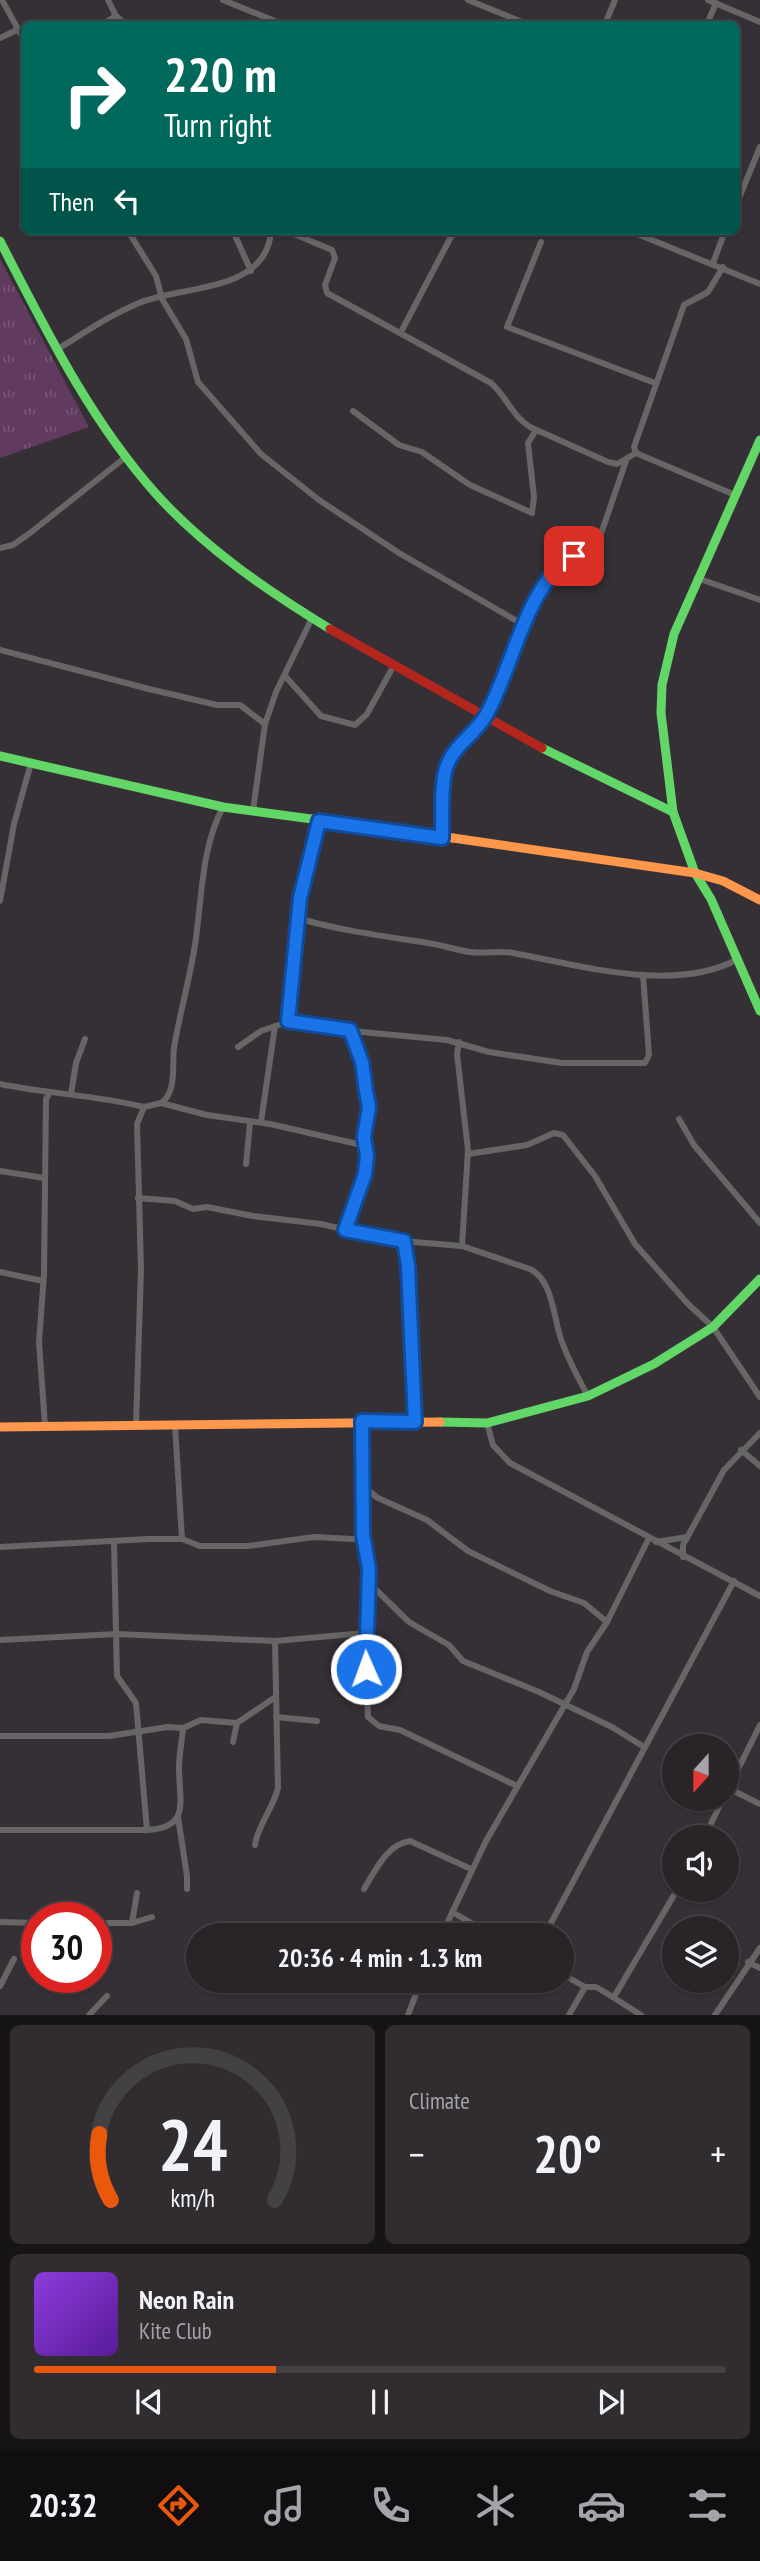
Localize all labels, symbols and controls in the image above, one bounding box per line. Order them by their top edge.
text: 220 m [164,42,277,106]
icon: right [49,49,140,140]
text: Turn right [164,104,272,146]
icon: left [108,182,146,220]
text: Then [49,185,94,218]
pin [544,526,604,586]
icon: arrive [555,537,593,575]
position arrow [329,1632,403,1706]
north arrow [662,1734,738,1811]
map controls [662,1734,739,1993]
button: sound [662,1825,739,1902]
speed limit sign: 30 [21,1902,112,1993]
button: layers [662,1916,739,1993]
text: 20:36 · 4 min · 1.3 km [278,1941,482,1974]
text: Climate [409,2086,470,2115]
text: 24 [158,2097,227,2191]
text: 20° [533,2120,602,2187]
text: − [409,2129,425,2178]
text: + [710,2129,726,2178]
text: km/h [170,2182,215,2214]
text: Neon Rain [139,2283,234,2316]
text: Kite Club [139,2316,212,2345]
icon: previous [130,2383,168,2421]
icon: pause [361,2383,399,2421]
icon: next [592,2383,630,2421]
icon: directions [154,2481,203,2530]
icon: music [260,2481,309,2530]
icon: phone [366,2481,415,2530]
icon: climate [471,2481,520,2530]
icon: car [577,2481,626,2530]
icon: filters [683,2481,732,2530]
text: 20:32 [28,2484,98,2526]

